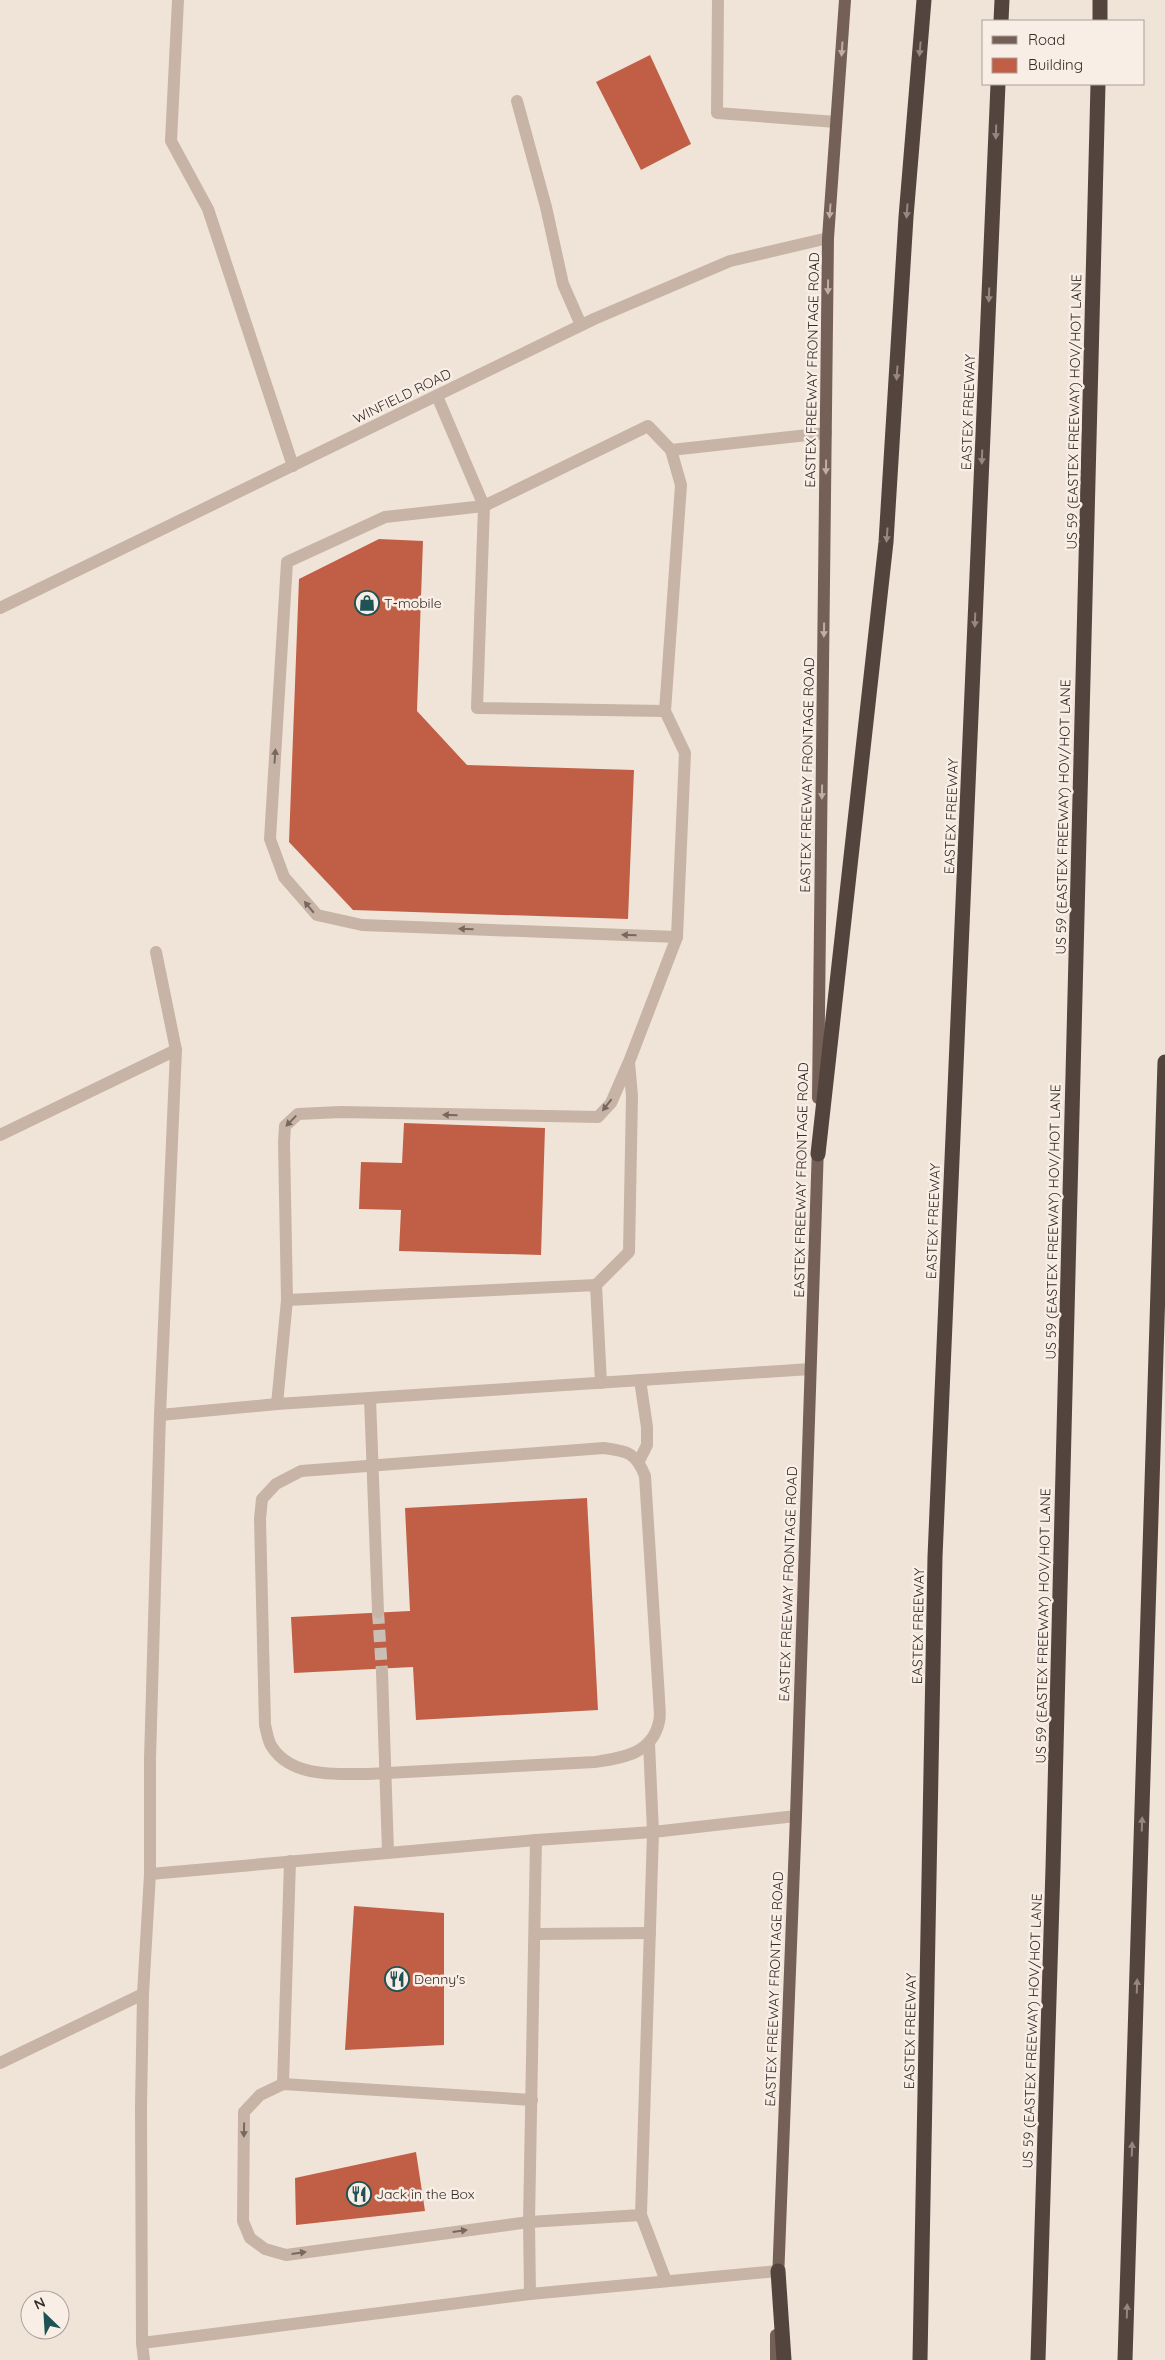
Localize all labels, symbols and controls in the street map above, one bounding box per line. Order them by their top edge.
legend [982,20,1145,85]
text: Road [1028,30,1065,49]
one-way arrow [837,41,845,57]
one-way arrow [915,41,923,57]
text: Building [1028,55,1083,74]
one-way arrow [992,125,1000,141]
one-way arrow [826,203,834,219]
one-way arrow [902,203,910,219]
street label: EASTEX FREEWAY FRONTAGE ROAD [801,252,823,488]
street label: US 59 (EASTEX FREEWAY) HOV/HOT LANE [1063,274,1085,550]
one-way arrow [824,279,832,295]
one-way arrow [985,287,993,303]
street label: EASTEX FREEWAY [957,353,979,470]
street label: WINFIELD ROAD [350,364,454,428]
one-way arrow [892,365,900,381]
one-way arrow [978,449,986,465]
one-way arrow [821,459,829,475]
one-way arrow [882,527,890,543]
shop icon: T-mobile [354,590,380,616]
place label: T-mobile [384,594,442,612]
one-way arrow [971,612,979,628]
one-way arrow [820,622,828,638]
street label: EASTEX FREEWAY FRONTAGE ROAD [796,657,818,893]
street label: US 59 (EASTEX FREEWAY) HOV/HOT LANE [1052,679,1074,955]
one-way arrow [271,748,279,764]
street label: EASTEX FREEWAY [940,757,962,874]
one-way arrow [818,784,826,800]
one-way arrow [303,901,315,913]
one-way arrow [458,925,474,933]
one-way arrow [620,931,636,939]
street label: EASTEX FREEWAY FRONTAGE ROAD [790,1062,812,1298]
street label: US 59 (EASTEX FREEWAY) HOV/HOT LANE [1042,1084,1064,1360]
one-way arrow [602,1098,613,1111]
one-way arrow [442,1110,458,1118]
one-way arrow [285,1115,297,1127]
street label: EASTEX FREEWAY [922,1162,944,1279]
street label: EASTEX FREEWAY FRONTAGE ROAD [775,1466,801,1702]
street label: US 59 (EASTEX FREEWAY) HOV/HOT LANE [1032,1488,1054,1764]
street label: EASTEX FREEWAY [908,1568,928,1684]
one-way arrow [1138,1816,1146,1832]
street label: EASTEX FREEWAY FRONTAGE ROAD [761,1871,787,2107]
street label: US 59 (EASTEX FREEWAY) HOV/HOT LANE [1018,1893,1046,2169]
restaurant icon: Denny's [384,1966,410,1992]
place label: Denny's [414,1970,465,1988]
street label: EASTEX FREEWAY [900,1973,920,2089]
one-way arrow [1133,1978,1141,1994]
one-way arrow [240,2122,248,2138]
one-way arrow [1128,2141,1136,2157]
restaurant icon: Jack in the Box [346,2181,372,2207]
place label: Jack in the Box [376,2185,475,2203]
one-way arrow [452,2227,468,2235]
one-way arrow [291,2249,307,2257]
north arrow [20,2290,70,2340]
text: N [31,2293,48,2314]
one-way arrow [1123,2303,1131,2319]

